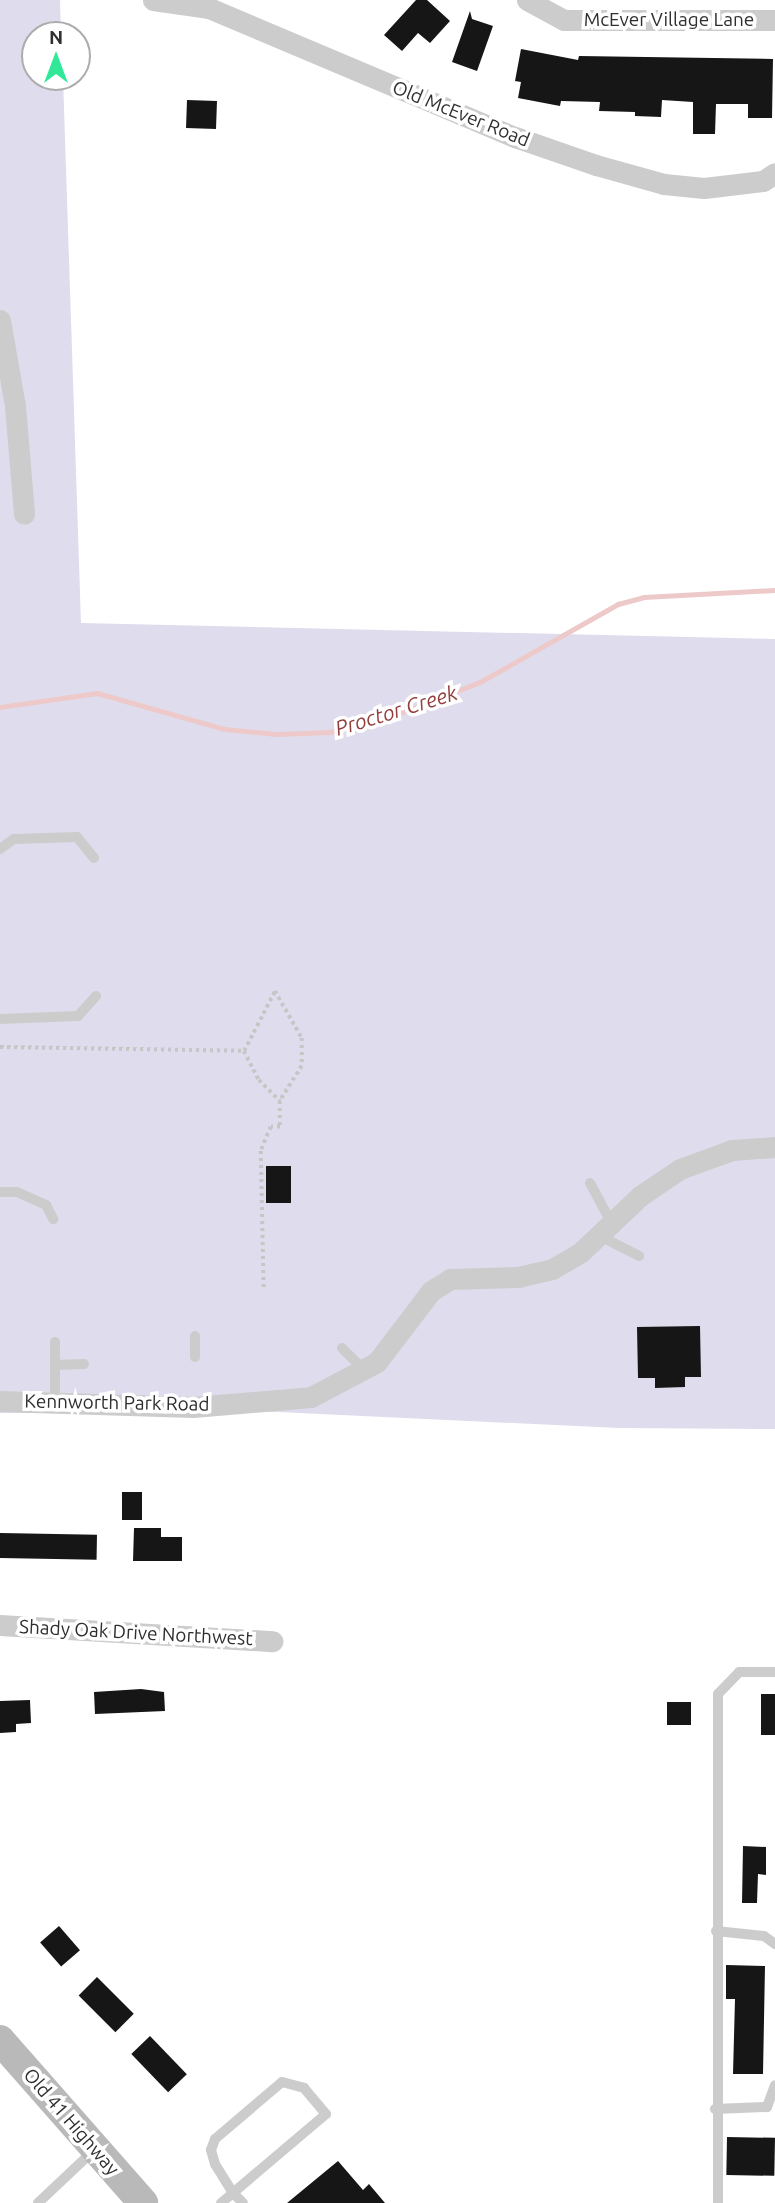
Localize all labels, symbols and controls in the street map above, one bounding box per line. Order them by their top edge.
street label: McEver Village Lane [584,9,754,31]
north arrow [21,21,91,91]
text: N [49,26,63,48]
street label: Old McEver Road [389,76,533,152]
water label: Proctor Creek [332,679,460,741]
street label: Kennworth Park Road [24,1390,210,1416]
street label: Shady Oak Drive Northwest [19,1615,253,1651]
street label: Old 41 Highway [18,2064,124,2180]

